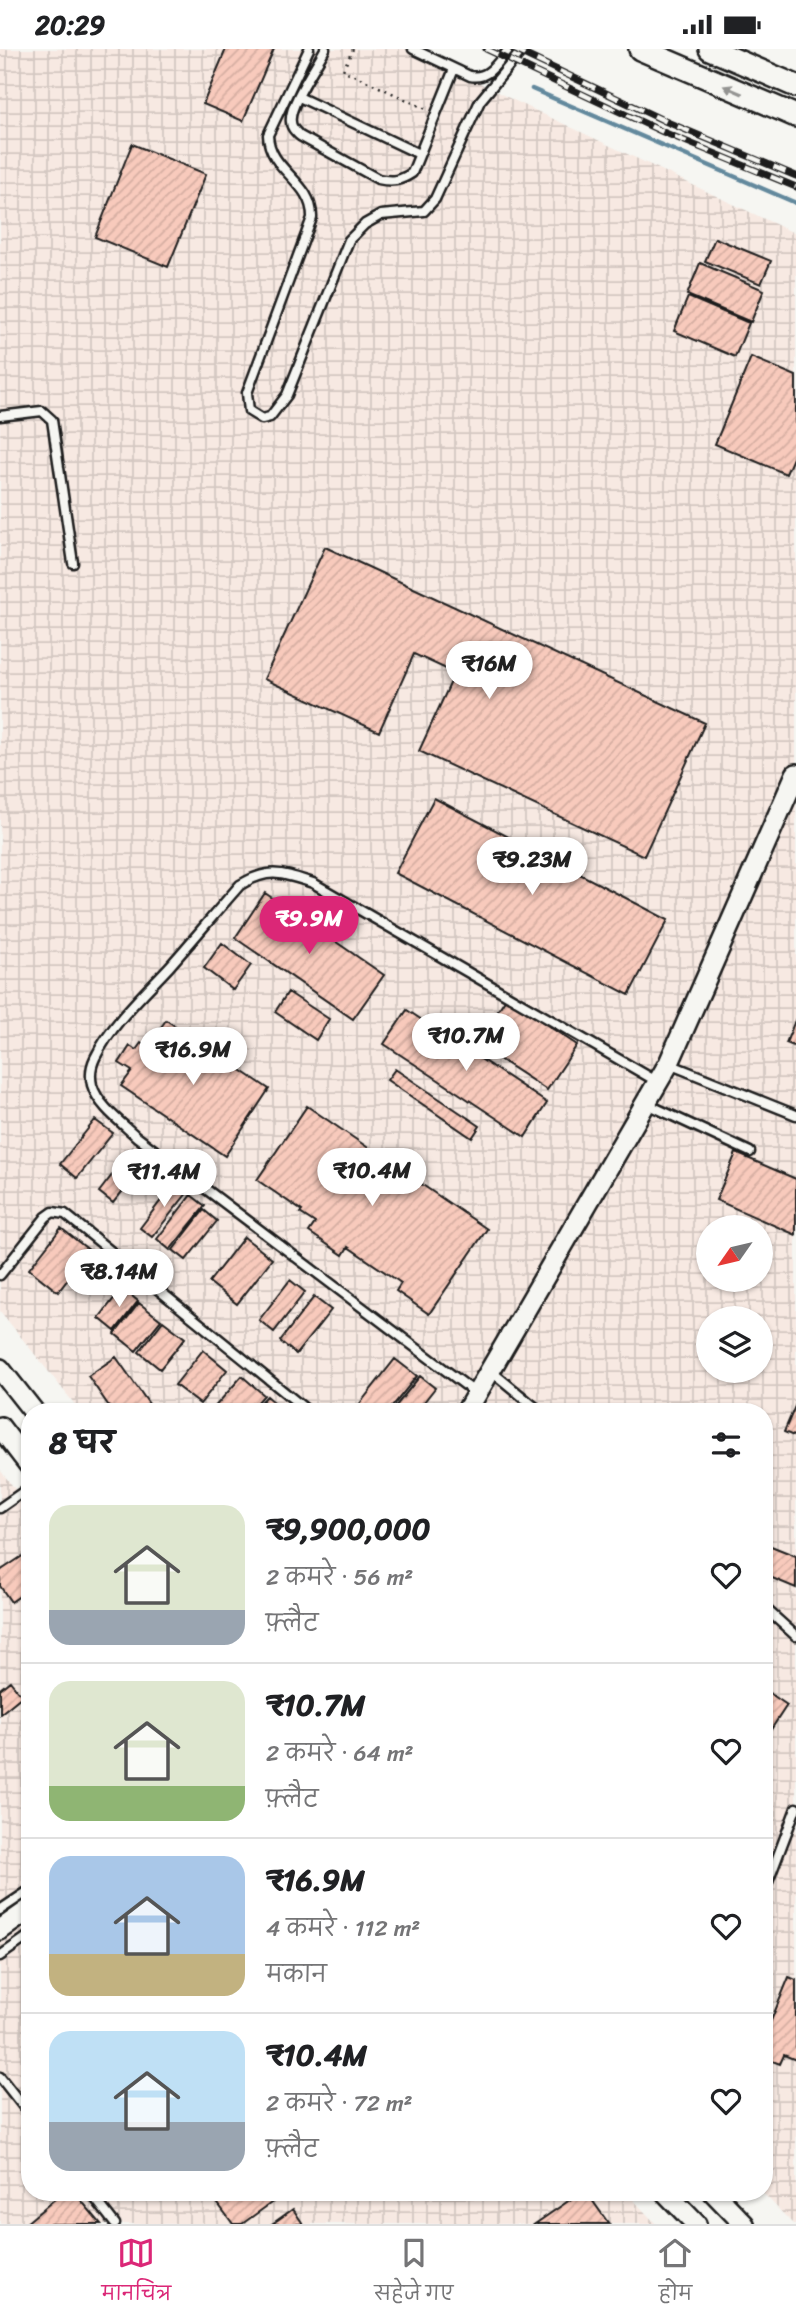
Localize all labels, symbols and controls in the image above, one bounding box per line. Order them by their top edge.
text: 20:29 [35,2,105,48]
one-way arrow [722,84,743,95]
pin: ₹16M [448,641,530,701]
text: ₹16M [462,643,516,684]
pin: ₹9.23M [475,837,589,897]
text: ₹9.23M [493,839,571,880]
pin: ₹9.9M [260,897,358,956]
text: ₹9.9M [276,898,342,939]
pin: ₹10.7M [409,1013,523,1073]
text: ₹10.7M [428,1015,504,1056]
pin: ₹16.9M [136,1027,250,1087]
text: ₹16.9M [155,1029,231,1070]
pin: ₹11.4M [107,1149,221,1209]
pin: ₹10.4M [315,1149,429,1208]
text: ₹10.4M [333,1150,411,1191]
text: ₹11.4M [128,1151,200,1192]
north arrow [696,1215,774,1291]
map controls [696,1215,773,1383]
pin: ₹8.14M [62,1249,176,1309]
text: ₹8.14M [81,1251,157,1292]
button: layers [696,1306,773,1383]
text: 8 घर [49,1416,115,1470]
icon: filters [707,1426,745,1464]
text: ₹9,900,000 [266,1502,431,1556]
icon: home [105,1533,189,1617]
icon: heart [707,1556,745,1594]
text: 2 कमरे · 56 m² [266,1557,413,1598]
text: फ़्लैट [266,1603,318,1644]
text: ₹10.7M [266,1678,365,1732]
icon: home [105,1709,189,1793]
icon: heart [707,1732,745,1770]
text: 2 कमरे · 64 m² [266,1733,414,1774]
text: फ़्लैट [266,1779,318,1820]
text: ₹16.9M [266,1853,365,1907]
icon: home [105,1884,189,1968]
icon: heart [707,1907,745,1945]
text: 4 कमरे · 112 m² [266,1908,420,1949]
text: मकान [266,1954,327,1995]
text: ₹10.4M [266,2028,367,2082]
icon: home [105,2059,189,2143]
icon: heart [707,2082,745,2120]
text: 2 कमरे · 72 m² [266,2083,413,2124]
text: फ़्लैट [266,2129,318,2170]
tab: मानचित्र [102,2234,171,2314]
tab: सहेजे गए [374,2234,453,2314]
tab: होम [656,2234,694,2314]

